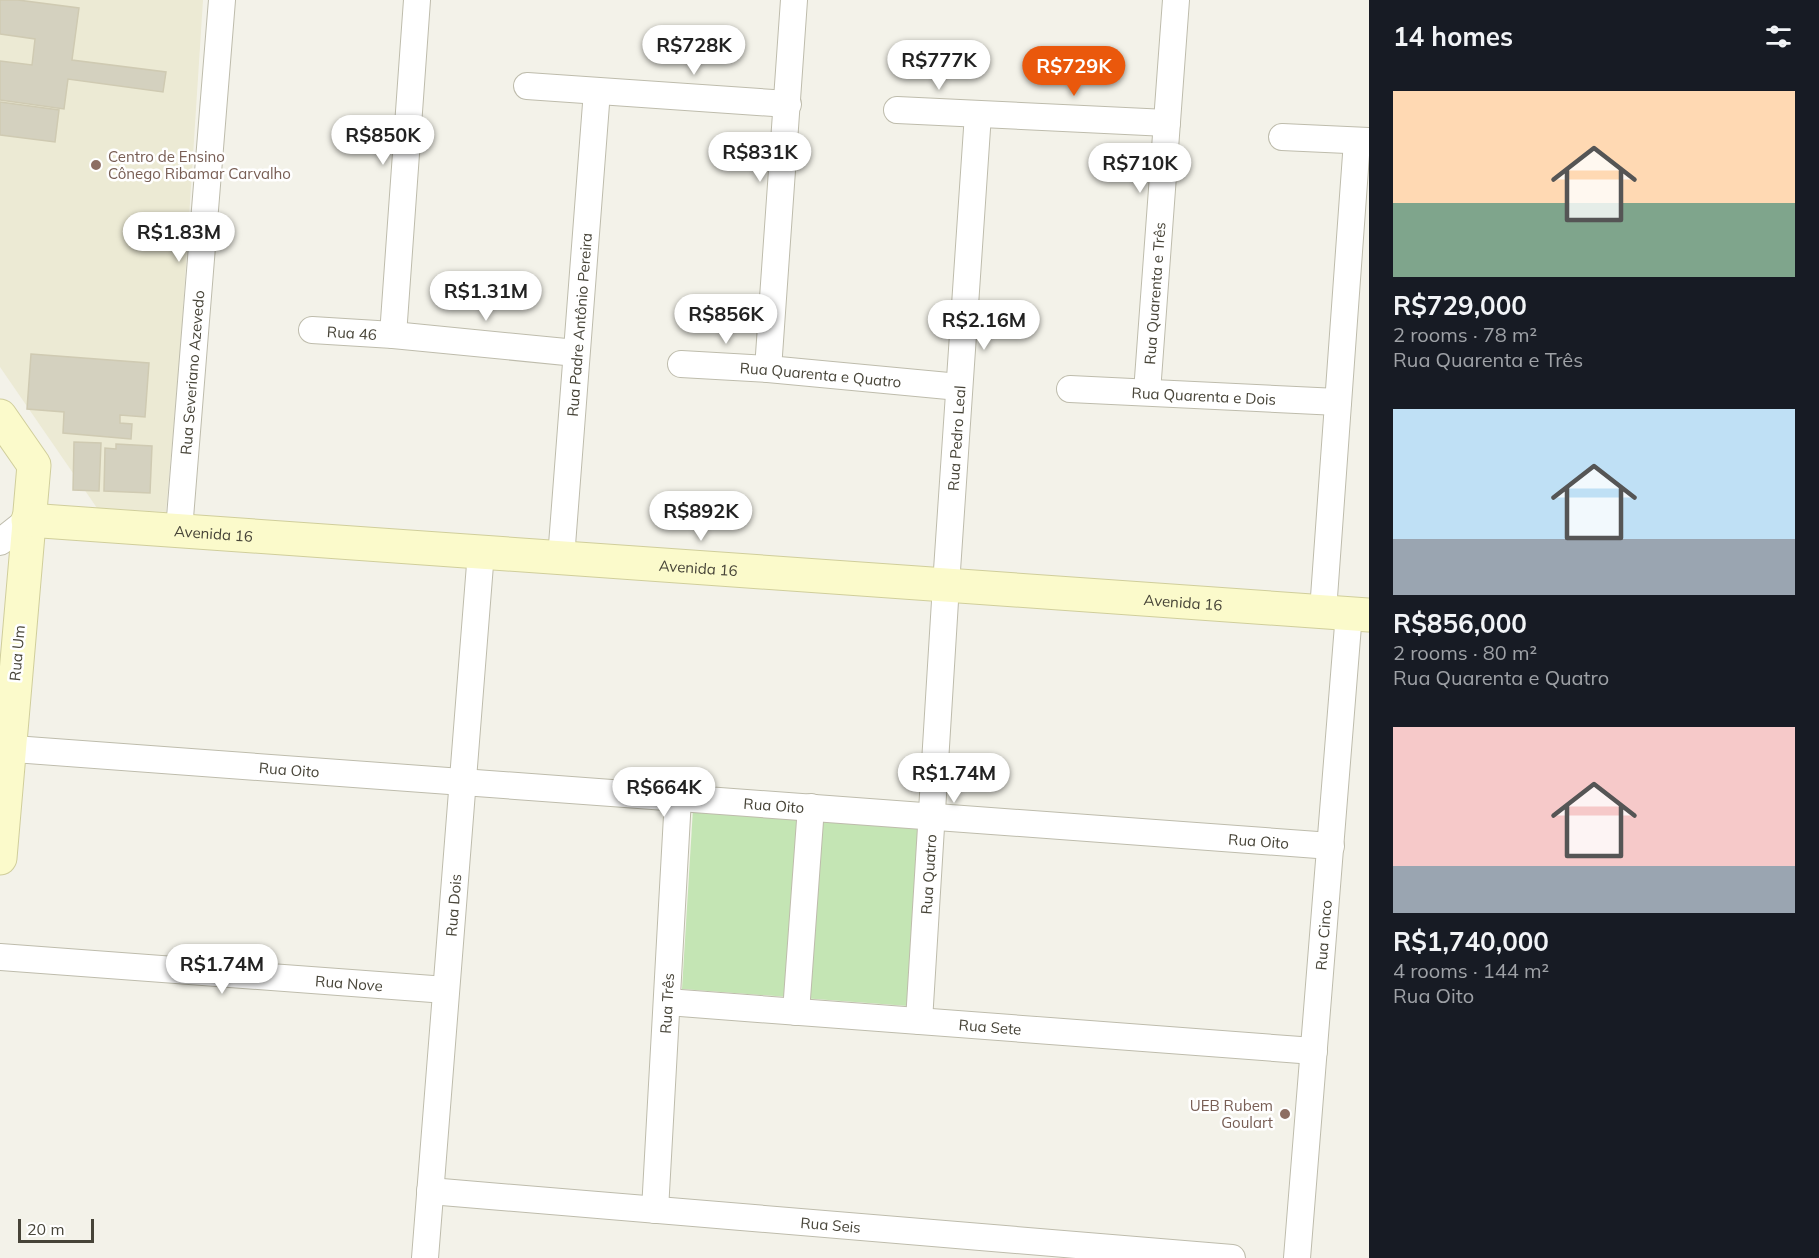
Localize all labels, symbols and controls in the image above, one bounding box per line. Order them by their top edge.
text: 14 homes [1393,20,1513,53]
icon: filters [1762,20,1795,53]
pin: R$728K [645,25,743,76]
text: R$728K [656,32,732,57]
pin: R$777K [890,40,988,91]
pin: R$729K [1025,46,1123,97]
text: R$777K [901,47,977,72]
text: R$729K [1036,53,1112,78]
pin: R$850K [334,115,432,166]
text: R$850K [345,122,421,147]
icon: home [1540,130,1648,238]
pin: R$831K [711,132,809,183]
text: R$831K [722,139,798,164]
pin: R$710K [1091,143,1189,194]
place label: Centro de Ensino Cônego Ribamar Carvalho [108,147,291,183]
text: R$710K [1102,150,1178,175]
marker: Centro de Ensino Cônego Ribamar Carvalho [89,158,103,172]
pin: R$1.83M [124,212,234,263]
text: R$1.83M [137,219,221,244]
street label: Rua Quarenta e Três [1140,221,1169,365]
street label: Rua Padre Antônio Pereira [562,232,596,417]
pin: R$1.31M [431,271,541,322]
text: R$1.31M [444,278,528,303]
street label: Rua Severiano Azevedo [176,289,208,456]
text: R$729,000 [1393,289,1527,322]
pin: R$856K [677,294,775,345]
pin: R$2.16M [929,300,1039,351]
text: R$856K [688,301,764,326]
text: R$2.16M [942,307,1026,332]
street label: Rua 46 [326,321,377,343]
text: 2 rooms · 78 m² [1393,322,1537,347]
text: Rua Quarenta e Três [1393,347,1583,372]
street label: Rua Quarenta e Quatro [739,358,902,391]
street label: Rua Quarenta e Dois [1131,382,1277,408]
street label: Rua Pedro Leal [943,385,969,491]
icon: home [1540,448,1648,556]
pin: R$892K [652,491,750,542]
text: R$892K [663,498,739,523]
street label: Avenida 16 [173,521,254,545]
street label: Avenida 16 [658,555,738,580]
street label: Avenida 16 [1143,590,1223,614]
text: R$856,000 [1393,607,1527,640]
street label: Rua Um [5,624,29,682]
text: 2 rooms · 80 m² [1393,640,1537,665]
text: Rua Quarenta e Quatro [1393,665,1609,690]
pin: R$1.74M [899,753,1009,804]
street label: Rua Oito [258,758,320,781]
text: R$1.74M [912,760,996,785]
icon: home [1540,766,1648,874]
pin: R$664K [615,767,713,818]
text: R$664K [626,774,702,799]
street label: Rua Oito [743,793,805,817]
street label: Rua Oito [1228,829,1290,852]
street label: Rua Quatro [916,834,940,915]
street label: Rua Dois [441,873,465,937]
street label: Rua Cinco [1311,899,1335,971]
text: R$1,740,000 [1393,925,1549,958]
pin: R$1.74M [167,944,277,995]
text: R$1.74M [180,951,264,976]
text: 4 rooms · 144 m² [1393,958,1549,983]
street label: Rua Nove [315,971,384,995]
street label: Rua Três [655,972,678,1034]
text: Rua Oito [1393,983,1474,1008]
street label: Rua Sete [958,1015,1022,1038]
place label: UEB Rubem Goulart [1190,1096,1273,1132]
marker: UEB Rubem Goulart [1278,1107,1292,1121]
street label: Rua Seis [800,1212,862,1236]
scale bar [18,1216,94,1244]
text: 20 m [27,1219,64,1239]

